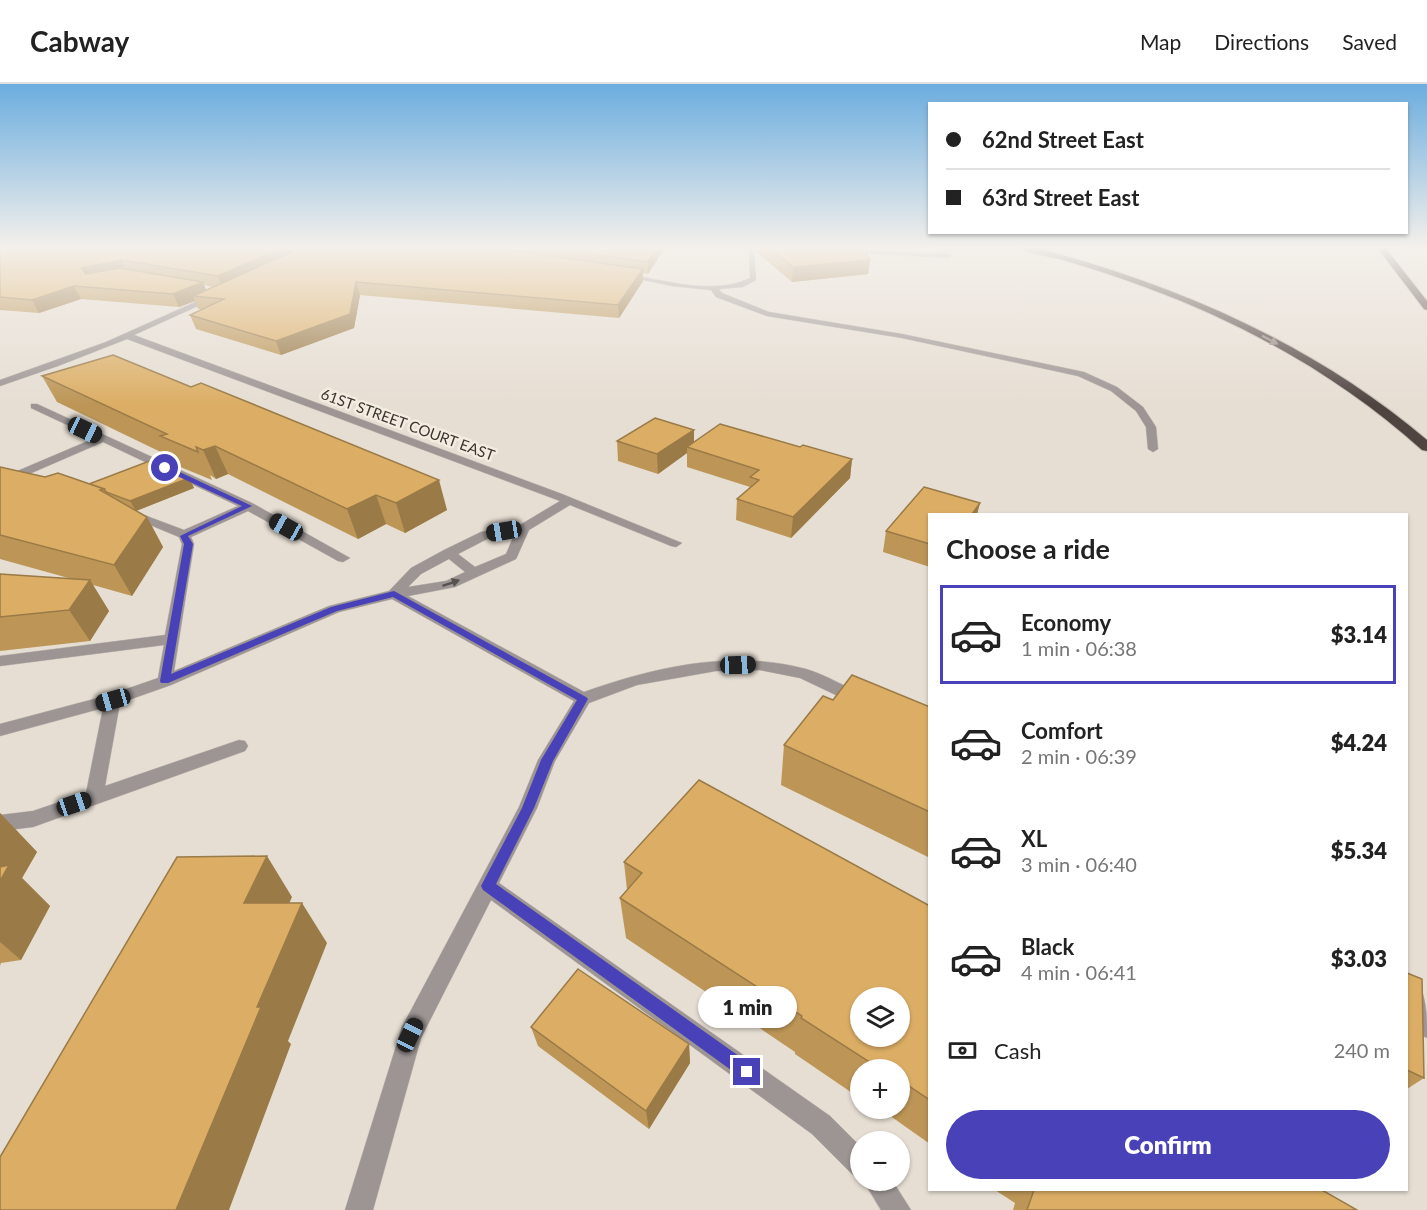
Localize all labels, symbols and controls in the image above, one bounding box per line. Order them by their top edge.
text: Cabway [30,24,129,58]
text: Map [1140,29,1181,54]
text: Directions [1214,29,1309,54]
text: Saved [1342,29,1397,54]
text: 62nd Street East [982,126,1144,153]
text: 63rd Street East [982,184,1139,211]
one-way arrow [1262,335,1279,345]
street label: 61ST STREET COURT EAST [319,384,498,464]
car [65,414,105,446]
route start [151,454,178,481]
car [266,510,306,544]
car [485,519,523,543]
text: Choose a ride [946,532,1110,565]
one-way arrow [442,577,460,587]
icon: car [949,608,1003,662]
text: Economy [1021,609,1111,636]
text: $3.14 [1331,621,1387,648]
text: 1 min · 06:38 [1021,636,1137,660]
car [720,655,756,675]
car [93,686,133,714]
icon: car [949,716,1003,770]
text: Comfort [1021,717,1103,744]
text: $4.24 [1331,729,1387,756]
text: 2 min · 06:39 [1021,744,1137,768]
car [54,790,94,818]
icon: car [949,824,1003,878]
text: XL [1021,825,1047,852]
text: $5.34 [1331,837,1387,864]
text: 3 min · 06:40 [1021,852,1137,876]
icon: car [949,932,1003,986]
text: Black [1021,933,1074,960]
text: $3.03 [1331,945,1387,972]
text: 4 min · 06:41 [1021,960,1137,984]
callout: 1 min [698,985,796,1027]
map controls [850,987,910,1191]
button: layers [850,987,910,1047]
text: 1 min [723,995,772,1019]
car [394,1015,426,1055]
icon: cash [946,1034,979,1067]
text: Cash [994,1037,1041,1064]
text: 240 m [1334,1038,1390,1062]
route end [733,1058,760,1085]
button: + [850,1059,910,1119]
button: Confirm [946,1110,1390,1179]
button: − [850,1131,910,1191]

